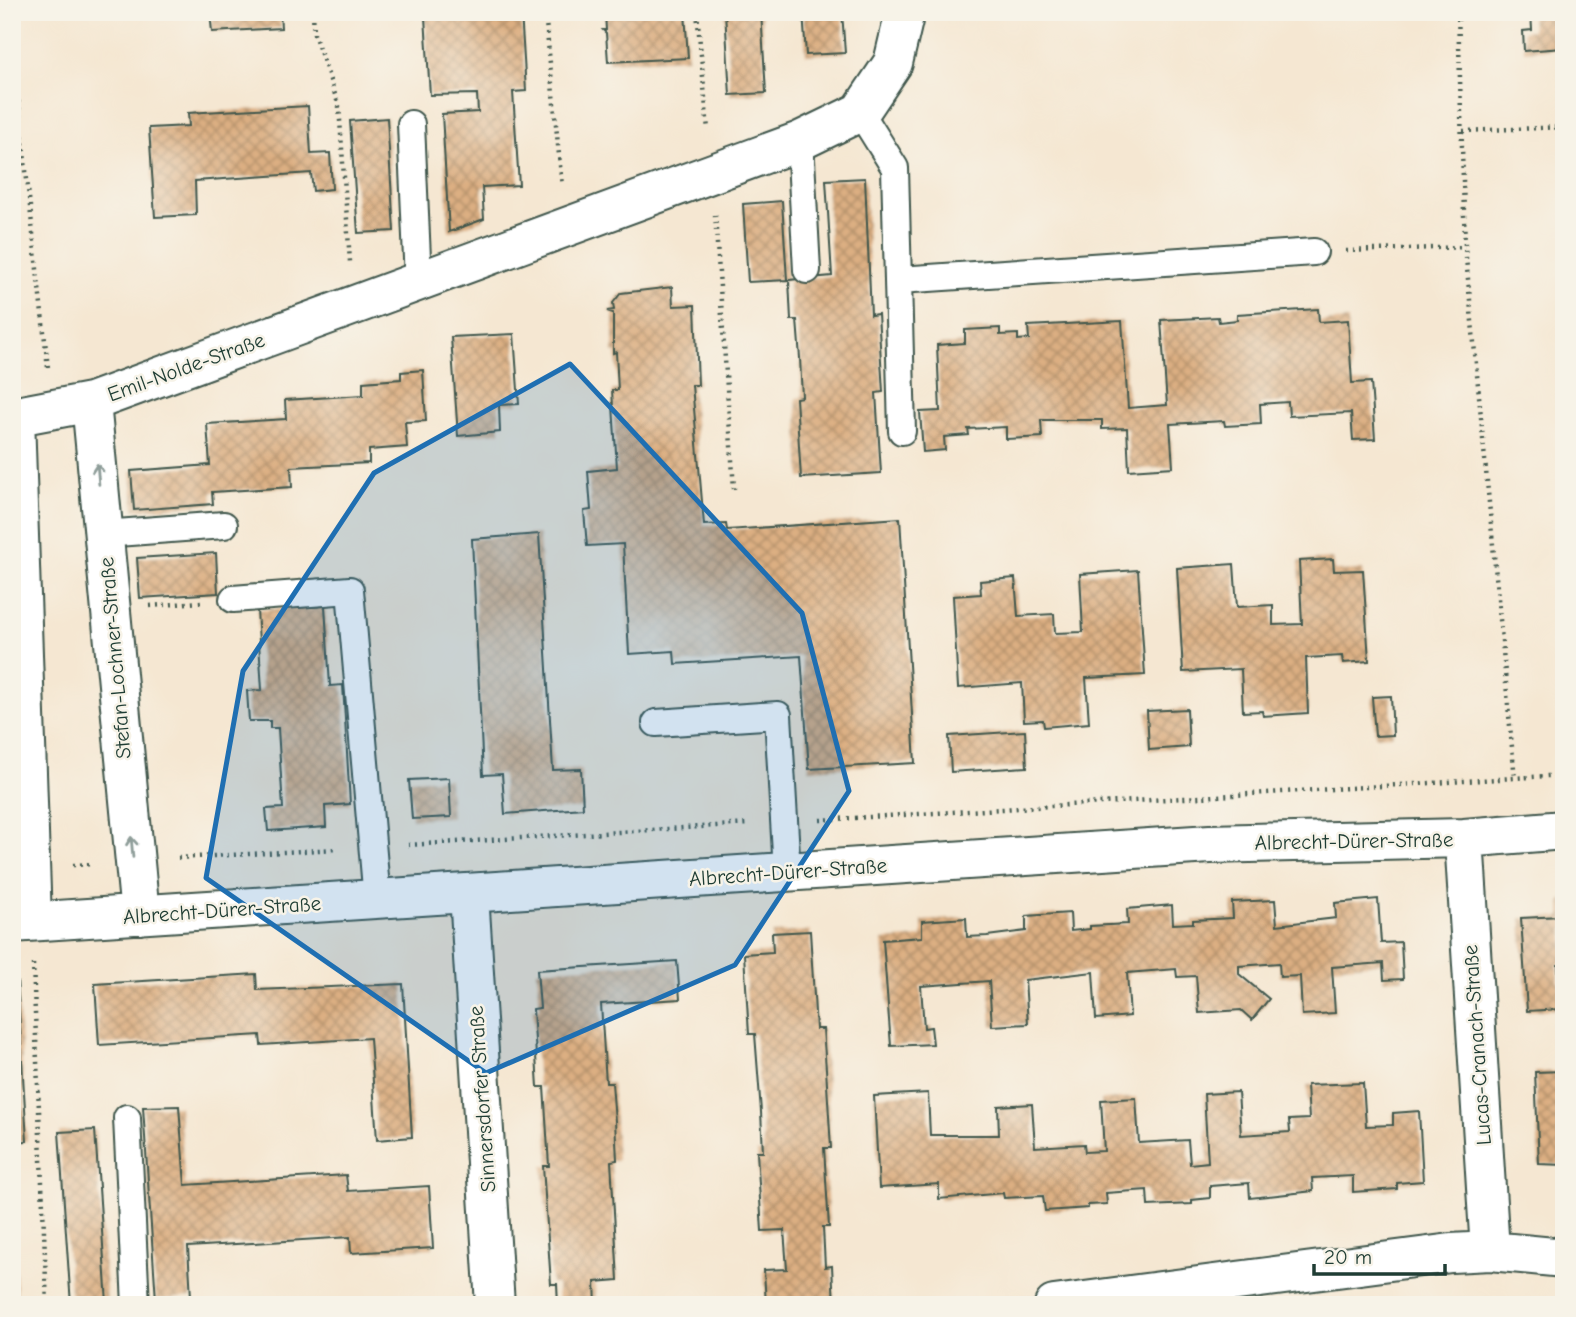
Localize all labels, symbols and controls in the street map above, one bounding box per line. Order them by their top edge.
street label: Emil-Nolde-Straße [104,327,268,407]
one-way arrow [91,463,104,486]
street label: Stefan-Lochner-Straße [94,556,136,760]
street label: Albrecht-Dürer-Straße [1255,827,1453,855]
one-way arrow [125,836,138,859]
street label: Albrecht-Dürer-Straße [688,853,888,891]
street label: Albrecht-Dürer-Straße [122,891,322,929]
street label: Lucas-Cranach-Straße [1458,944,1496,1146]
street label: Sinnersdorfer Straße [464,1005,500,1193]
scale bar [1314,1233,1445,1277]
text: 20 m [1324,1245,1372,1269]

